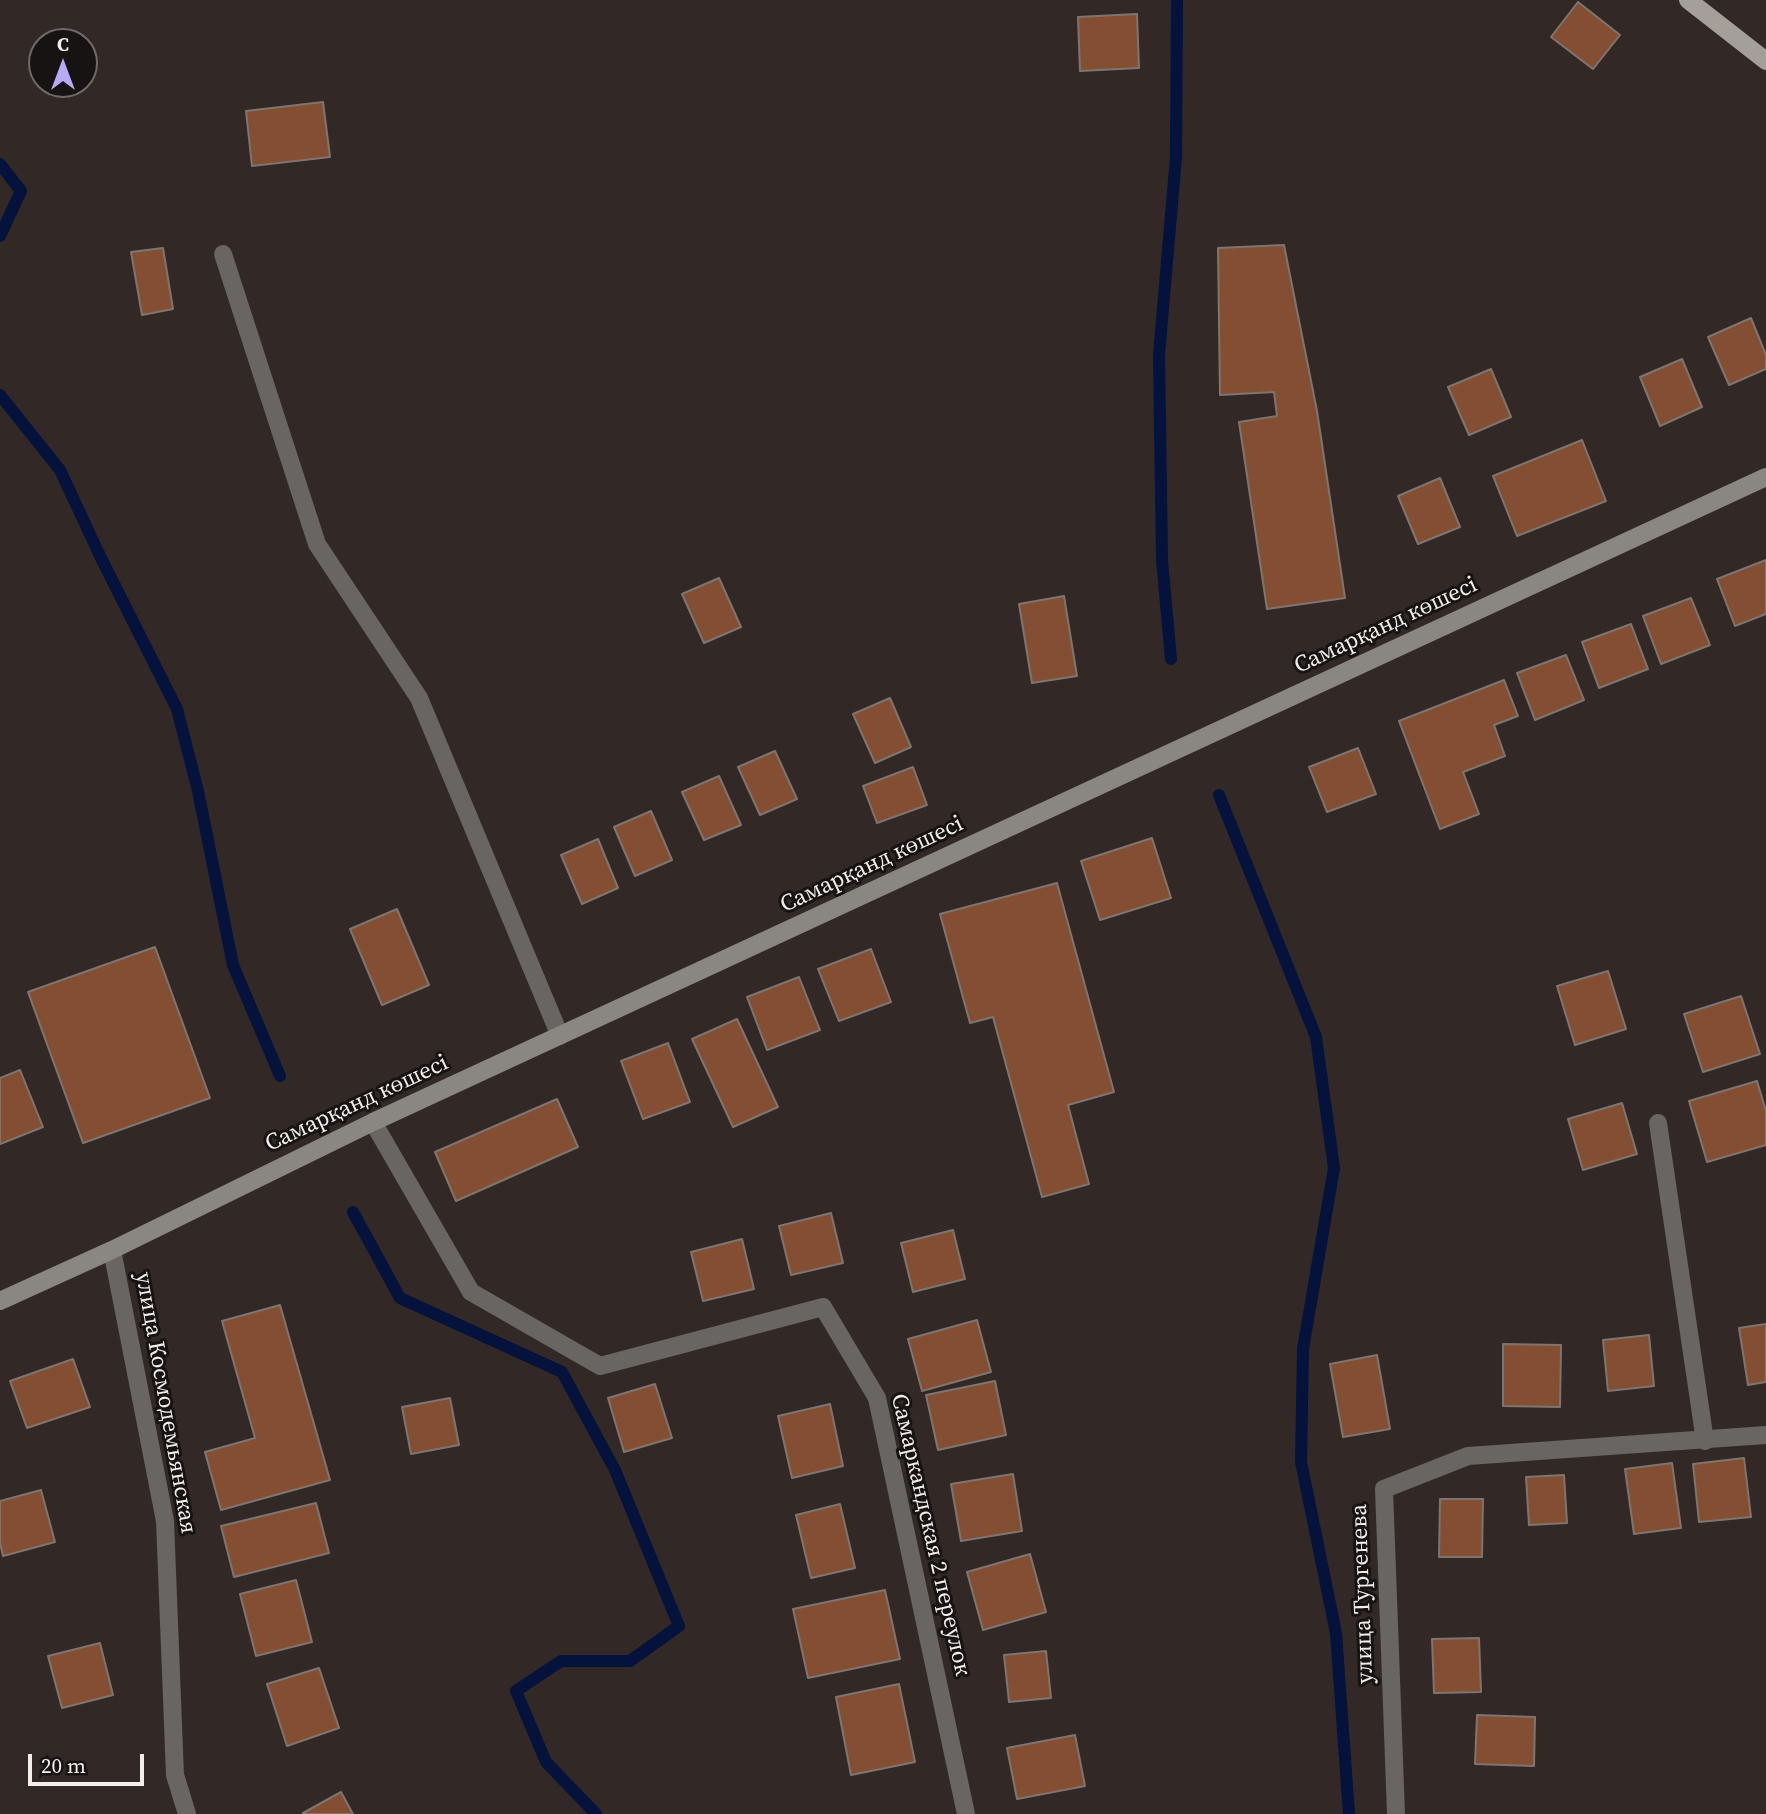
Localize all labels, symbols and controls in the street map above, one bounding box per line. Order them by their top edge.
north arrow [28,28,98,98]
text: С [57,31,69,57]
street label: Самарқанд көшесі [1290,571,1482,681]
street label: Самарқанд көшесі [776,810,968,920]
street label: Самарқанд көшесі [261,1049,453,1159]
street label: улица Космодемьянская [128,1270,202,1536]
street label: Самаркандская 2 переулок [884,1391,976,1679]
street label: улица Тургенева [1346,1504,1380,1684]
scale bar [32,1741,147,1785]
text: 20 m [41,1751,86,1780]

